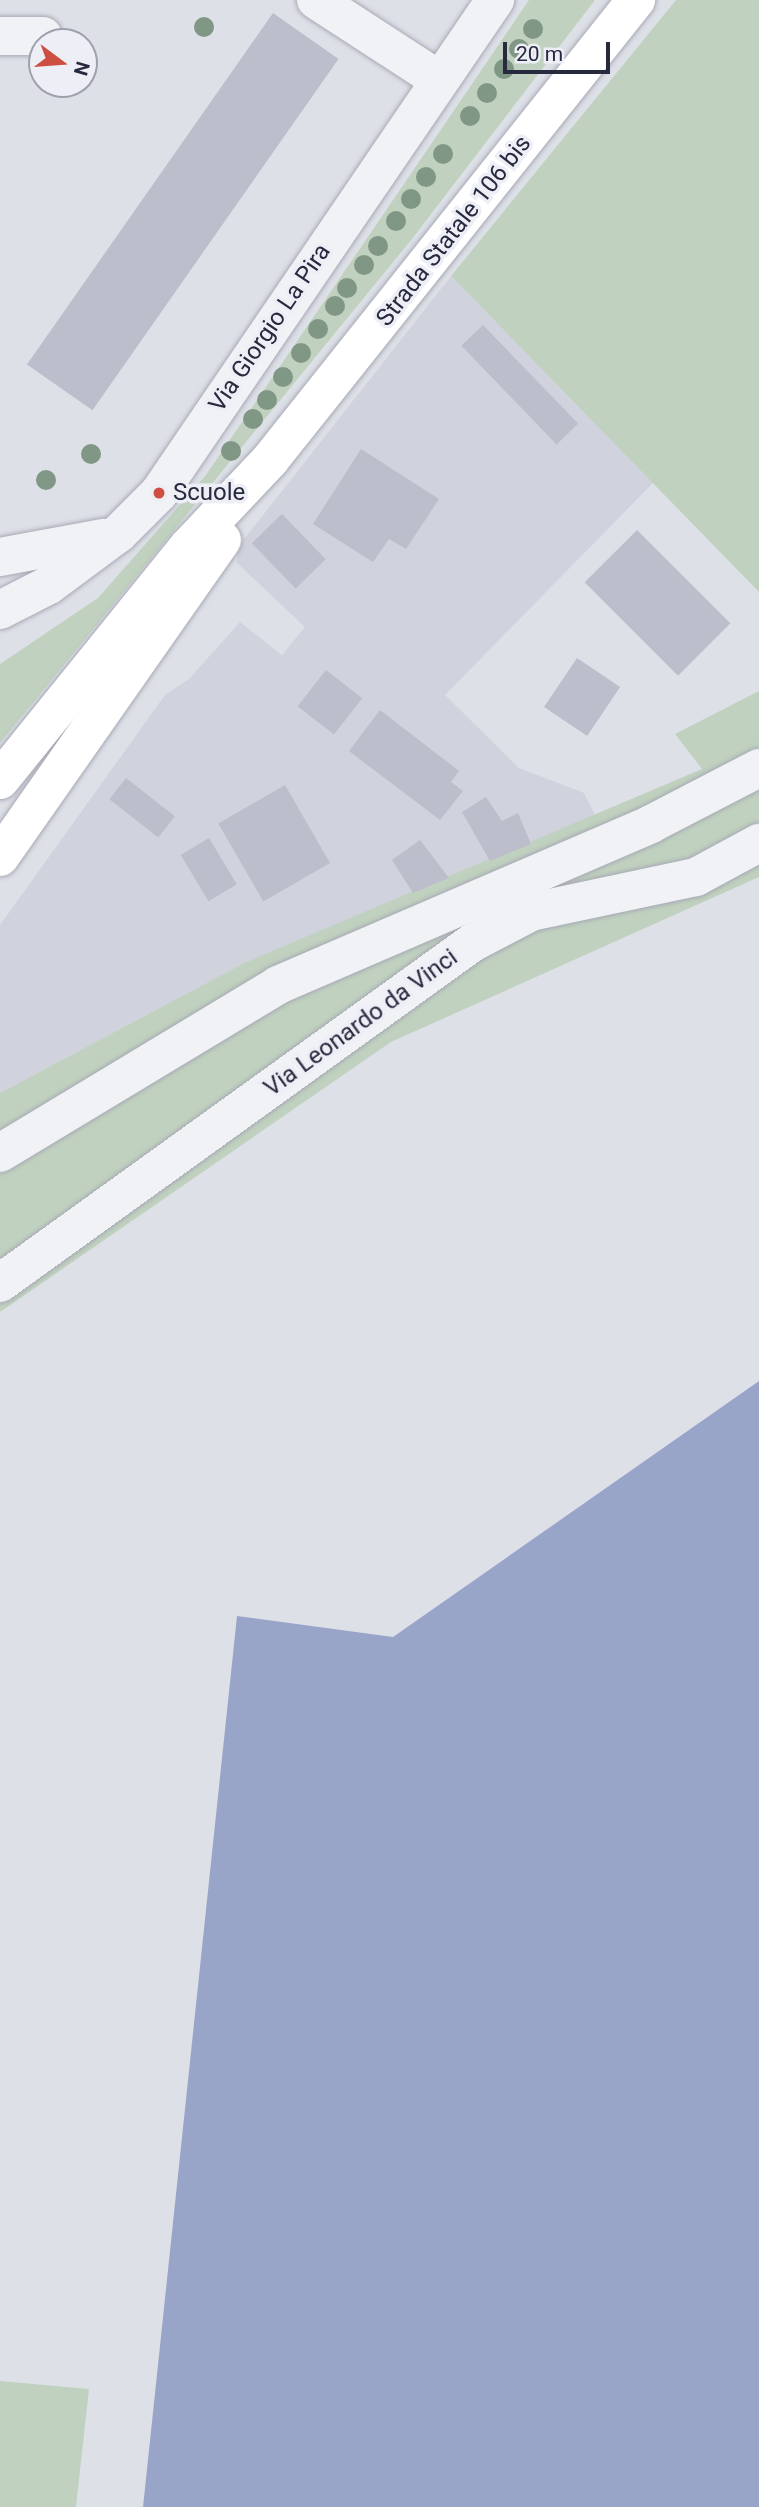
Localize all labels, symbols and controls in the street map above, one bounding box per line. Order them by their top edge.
north arrow [28,28,98,98]
scale bar [507,28,614,72]
text: 20 m [516,42,563,66]
text: N [69,59,95,78]
street label: Strada Statale 106 bis [371,130,537,332]
street label: Via Giorgio La Pira [203,238,337,418]
place label: Scuole [173,479,245,507]
marker: Scuole [151,485,167,501]
street label: Via Leonardo da Vinci [259,943,463,1103]

